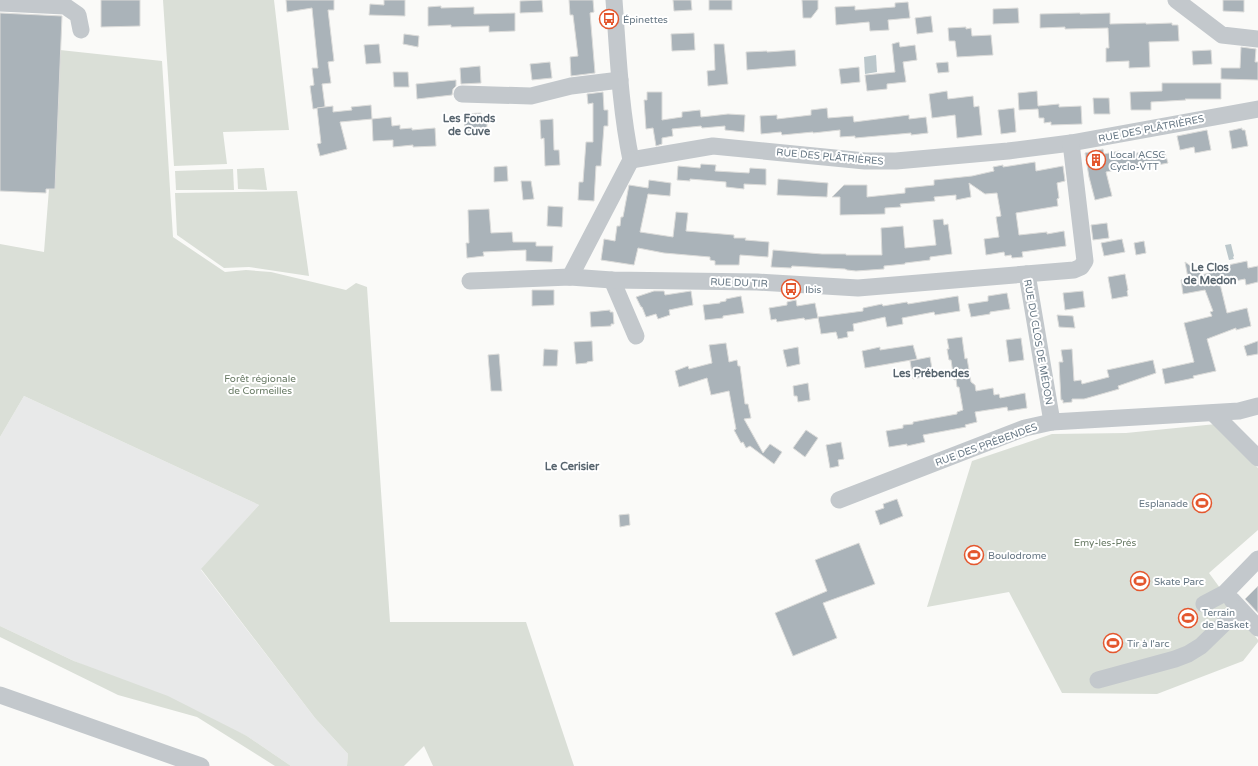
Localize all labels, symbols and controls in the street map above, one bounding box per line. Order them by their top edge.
bus stop icon: Épinettes [598,8,620,30]
place label: Épinettes [623,14,668,26]
district label: Les Fonds de Cuve [443,112,496,138]
street label: RUE DES PLÂTRIÈRES [1097,113,1205,145]
street label: RUE DES PLÂTRIÈRES [776,146,884,168]
building icon: Local ACSC Cyclo-VTT [1085,149,1107,171]
place label: Local ACSC Cyclo-VTT [1110,149,1165,173]
district label: Le Clos de Medon [1183,261,1237,287]
street label: RUE DU TIR [710,276,768,290]
bus stop icon: Ibis [780,278,802,300]
street label: RUE DU CLOS DE MÉDON [1021,279,1055,406]
place label: Ibis [805,284,822,296]
district label: Les Prébendes [893,367,970,380]
park label: Forêt régionale de Cormeilles [224,373,296,397]
street label: RUE DES PRÉBENDES [934,421,1039,469]
district label: Le Cerisier [545,460,600,473]
sports icon: Esplanade [1191,492,1213,514]
place label: Esplanade [1139,498,1188,510]
park label: Emy-les-Prés [1074,537,1136,549]
sports icon: Boulodrome [963,544,985,566]
place label: Boulodrome [988,550,1047,562]
sports icon: Skate Parc [1129,570,1151,592]
place label: Skate Parc [1154,576,1204,588]
sports icon: Terrain de Basket [1177,607,1199,629]
place label: Terrain de Basket [1202,607,1249,631]
sports icon: Tir à l'arc [1102,632,1124,654]
place label: Tir à l'arc [1127,638,1169,650]

